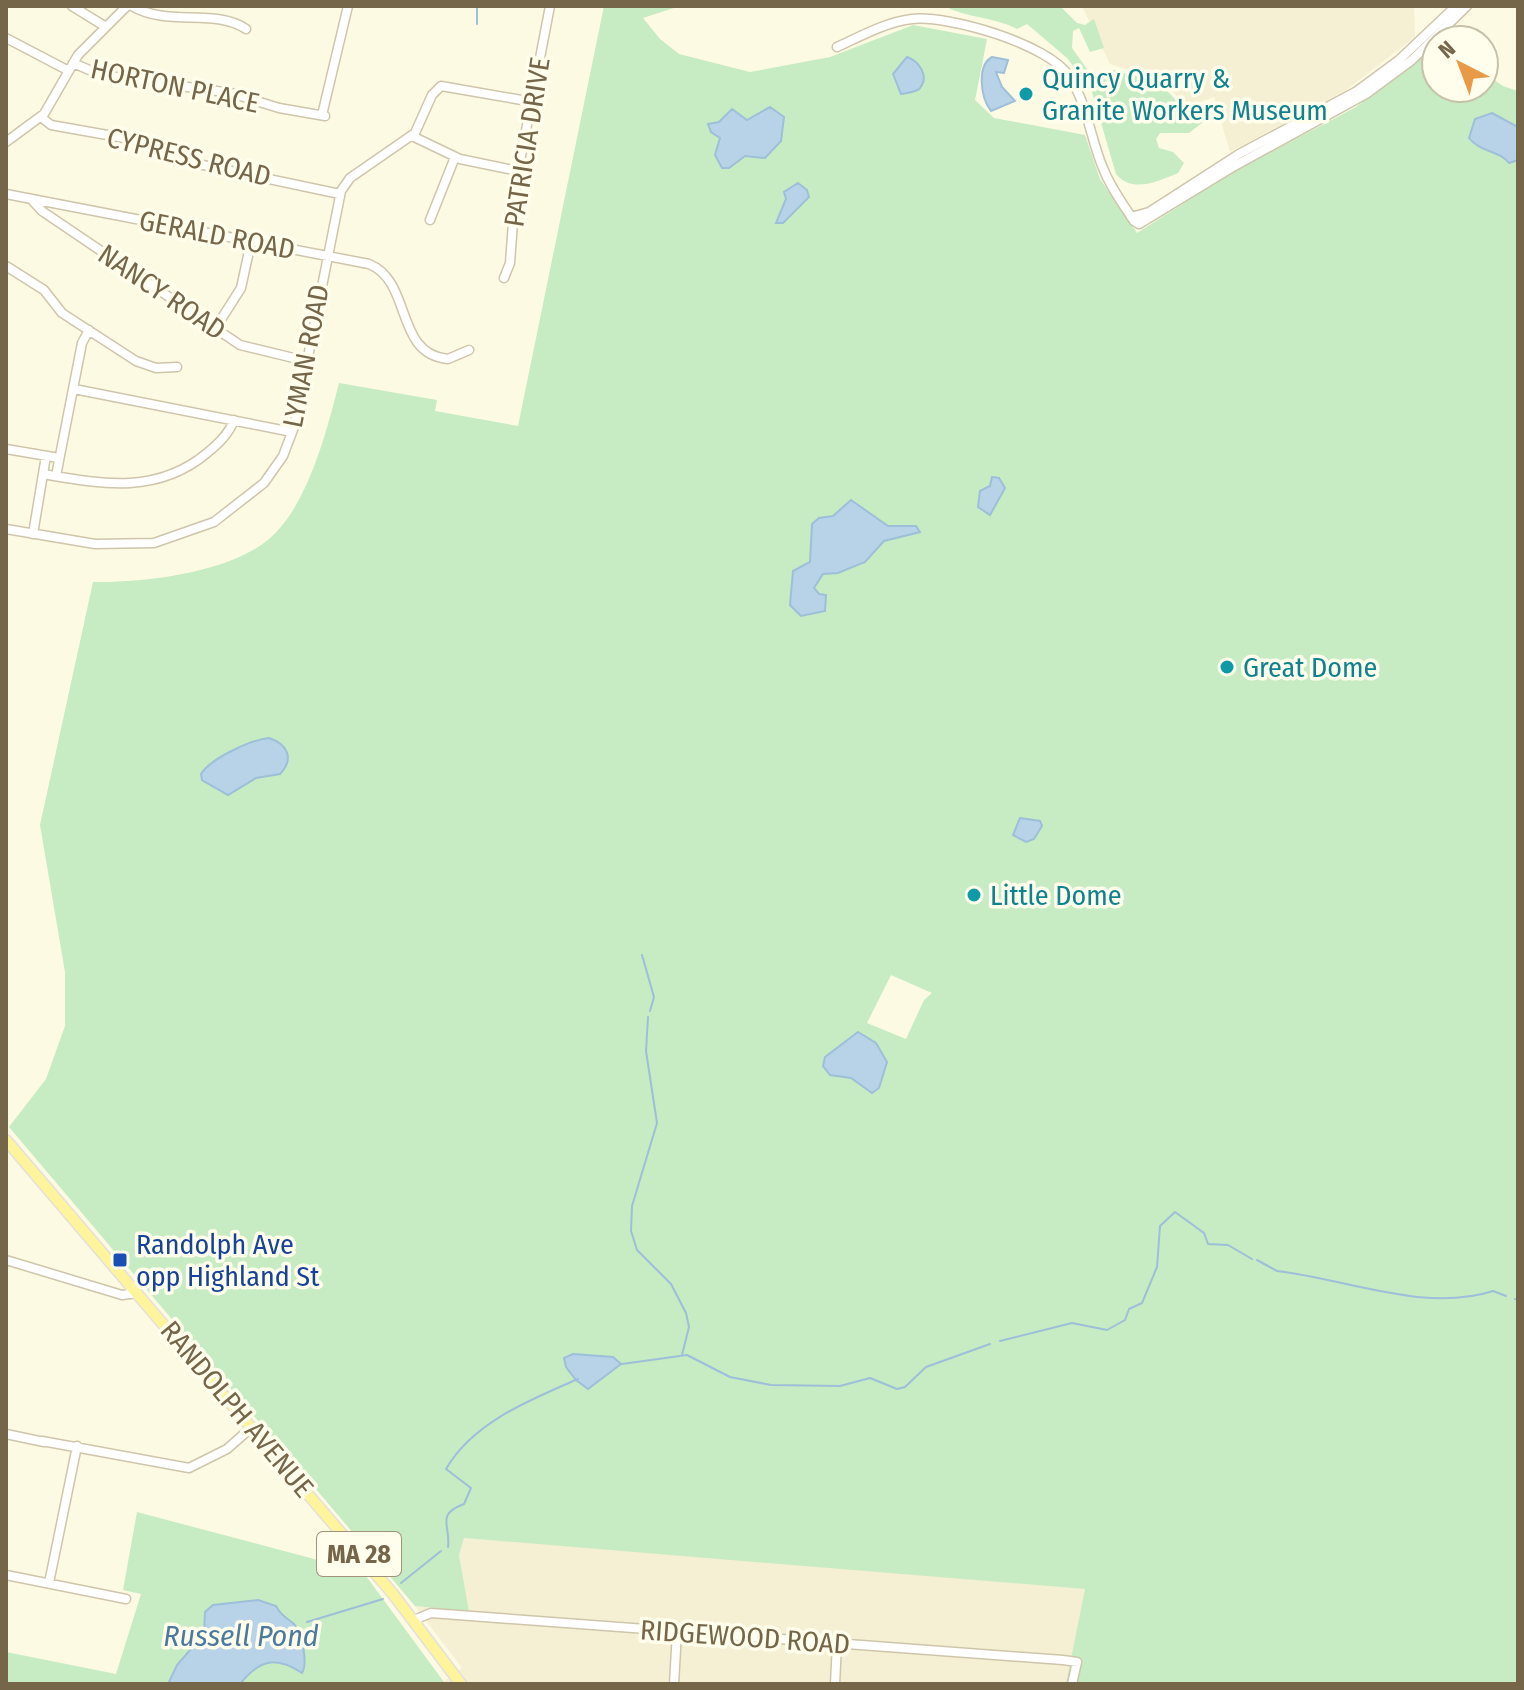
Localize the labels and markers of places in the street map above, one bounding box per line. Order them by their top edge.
place label: Quincy Quarry & Granite Workers Museum [1042,62,1328,127]
marker: Quincy Quarry & Granite Workers Museum [1017,85,1035,103]
place label: Great Dome [1243,651,1377,684]
marker: Great Dome [1218,658,1236,676]
place label: Little Dome [990,879,1122,912]
marker: Little Dome [965,886,983,904]
place label: Randolph Ave opp Highland St [136,1228,320,1293]
marker: Randolph Ave opp Highland St [111,1251,129,1269]

